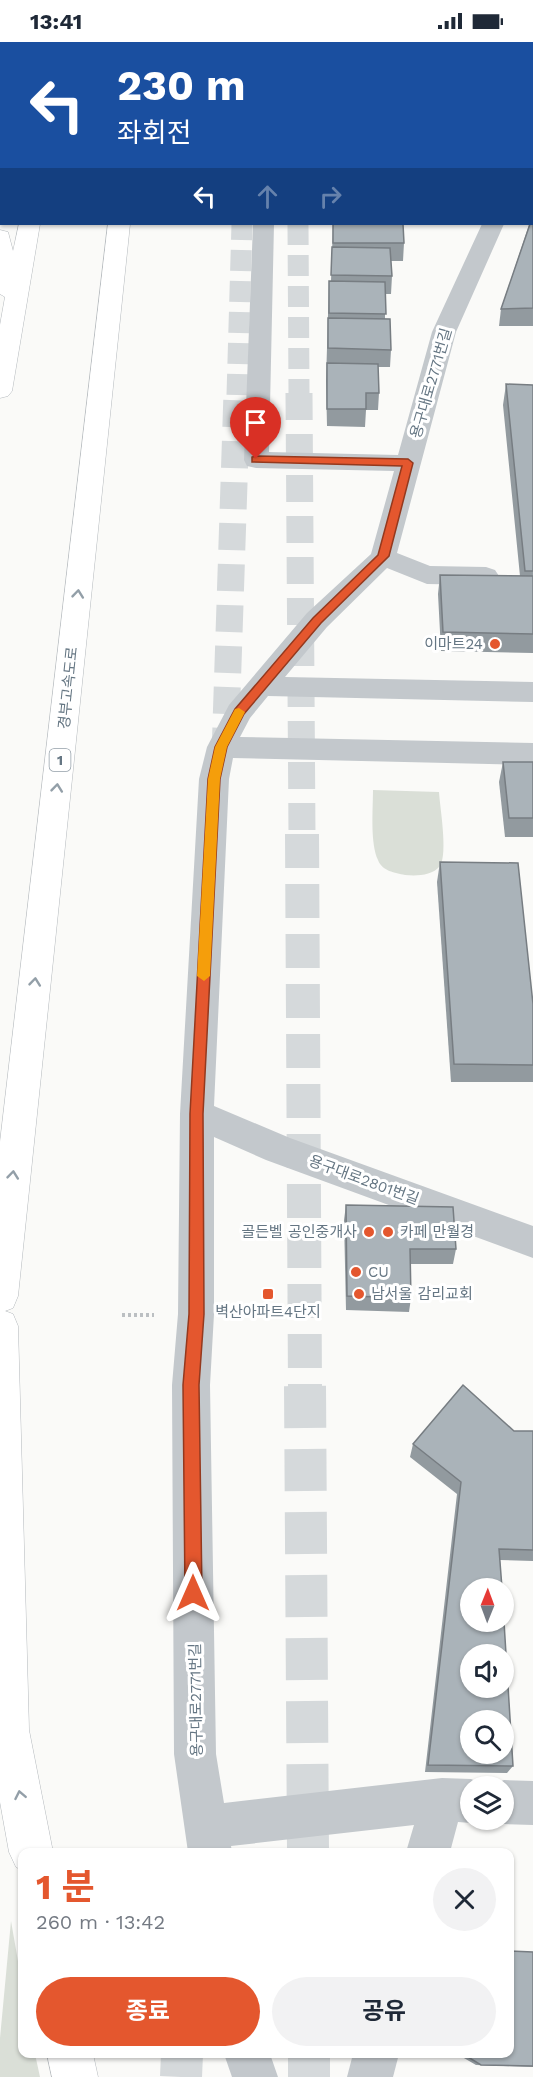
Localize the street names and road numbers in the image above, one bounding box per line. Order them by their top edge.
street label: 용구대로2771번길 [407,326,455,440]
street label: 경부고속도로 [55,646,81,730]
road number: 1 [50,749,70,771]
street label: 용구대로2801번길 [306,1152,422,1208]
street label: 용구대로2771번길 [186,1643,206,1757]

